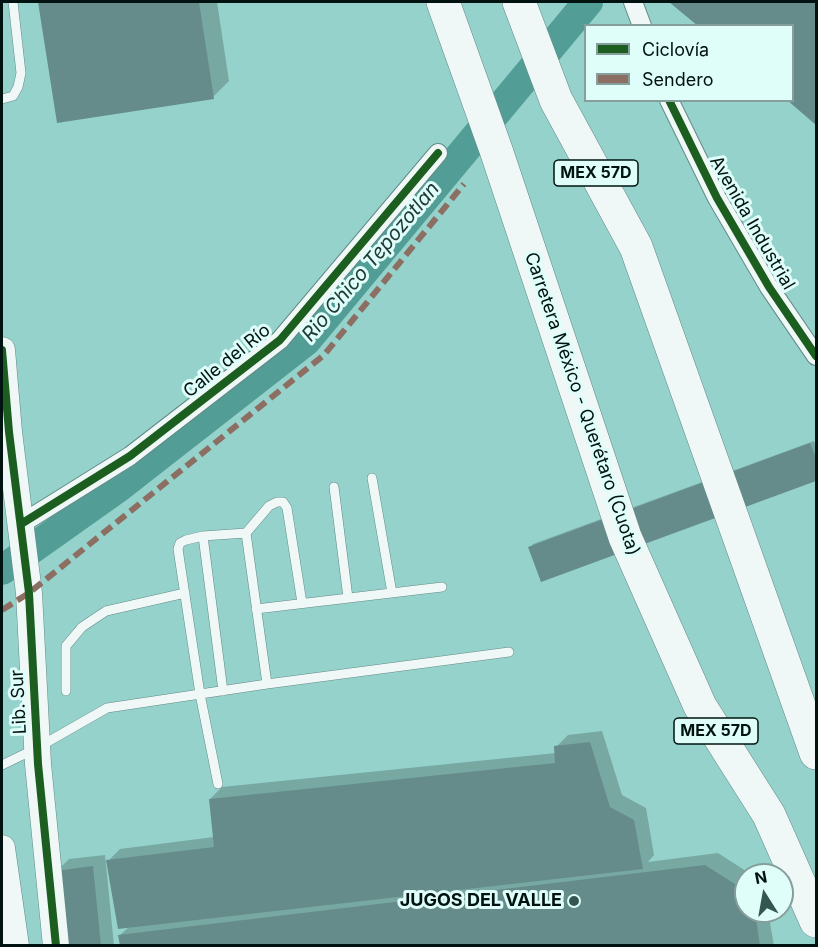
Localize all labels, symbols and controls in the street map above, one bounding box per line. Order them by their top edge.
legend [584,24,794,102]
text: Ciclovía [642,39,709,60]
text: Sendero [642,69,713,90]
street label: Avenida Industrial [705,152,799,294]
road number: MEX 57D [554,160,638,186]
water label: Rio Chico Tepozotlan [297,177,445,347]
street label: Carretera México - Querétaro (Cuota) [520,249,644,559]
street label: Calle del Río [179,320,275,402]
street label: Lib. Sur [7,669,31,735]
road number: MEX 57D [674,718,758,744]
north arrow [734,863,794,923]
text: N [753,866,769,888]
place label: JUGOS DEL VALLE [400,890,562,912]
marker: JUGOS DEL VALLE [567,894,581,908]

